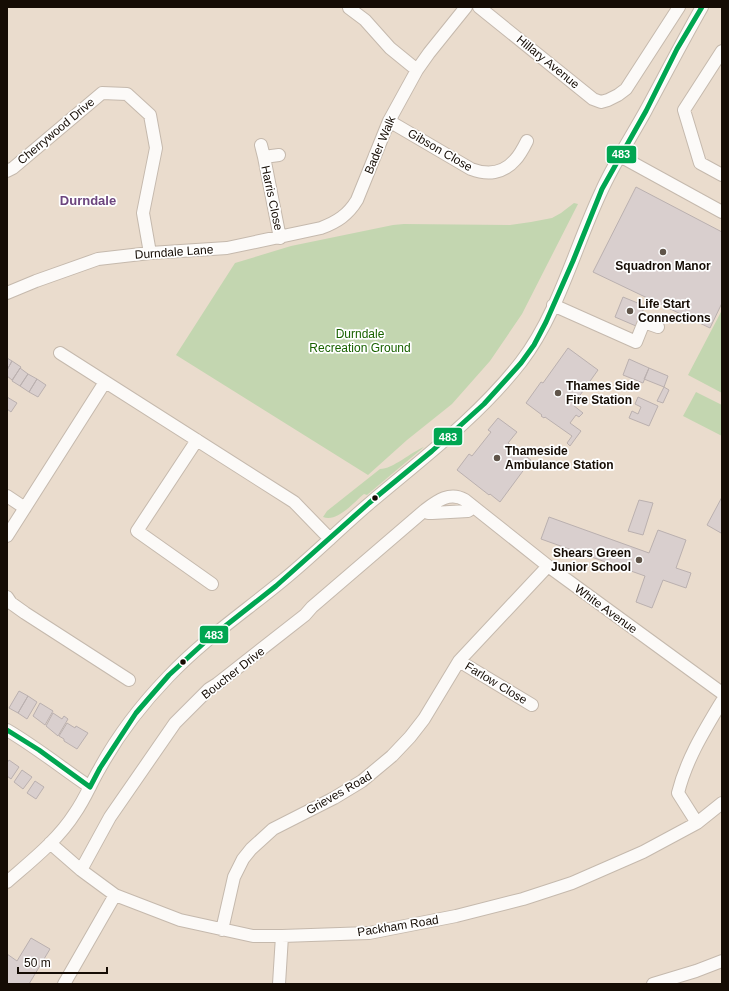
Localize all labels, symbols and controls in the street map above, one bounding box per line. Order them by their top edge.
street label: Hillary Avenue [514,32,582,92]
street label: Cherrywood Drive [15,95,98,167]
street label: Bader Walk [362,113,399,176]
street label: Gibson Close [405,126,475,174]
line badge: 483 [606,145,637,164]
text: 483 [612,148,630,160]
street label: Harris Close [258,164,286,232]
district label: Durndale [60,193,116,208]
street label: Durndale Lane [134,242,214,262]
marker: Squadron Manor [658,247,668,257]
place label: Squadron Manor [615,259,711,273]
place label: Life Start Connections [638,297,711,325]
marker: Life Start Connections [625,306,635,316]
park label: Durndale Recreation Ground [309,327,411,355]
place label: Thames Side Fire Station [566,379,640,407]
marker: Thames Side Fire Station [553,388,563,398]
line badge: 483 [433,427,463,446]
text: 483 [439,431,457,443]
place label: Thameside Ambulance Station [505,444,614,472]
marker: Thameside Ambulance Station [492,453,502,463]
unlabelled marker [370,493,380,503]
place label: Shears Green Junior School [551,546,631,574]
marker: Shears Green Junior School [634,555,644,565]
street label: White Avenue [572,582,640,637]
line badge: 483 [199,625,229,644]
text: 483 [205,629,223,641]
street label: Boucher Drive [199,644,268,702]
unlabelled marker [178,657,188,667]
street label: Farlow Close [462,659,530,707]
street label: Grieves Road [304,769,374,817]
street label: Packham Road [356,913,440,939]
scale bar [18,949,107,975]
text: 50 m [24,956,51,970]

